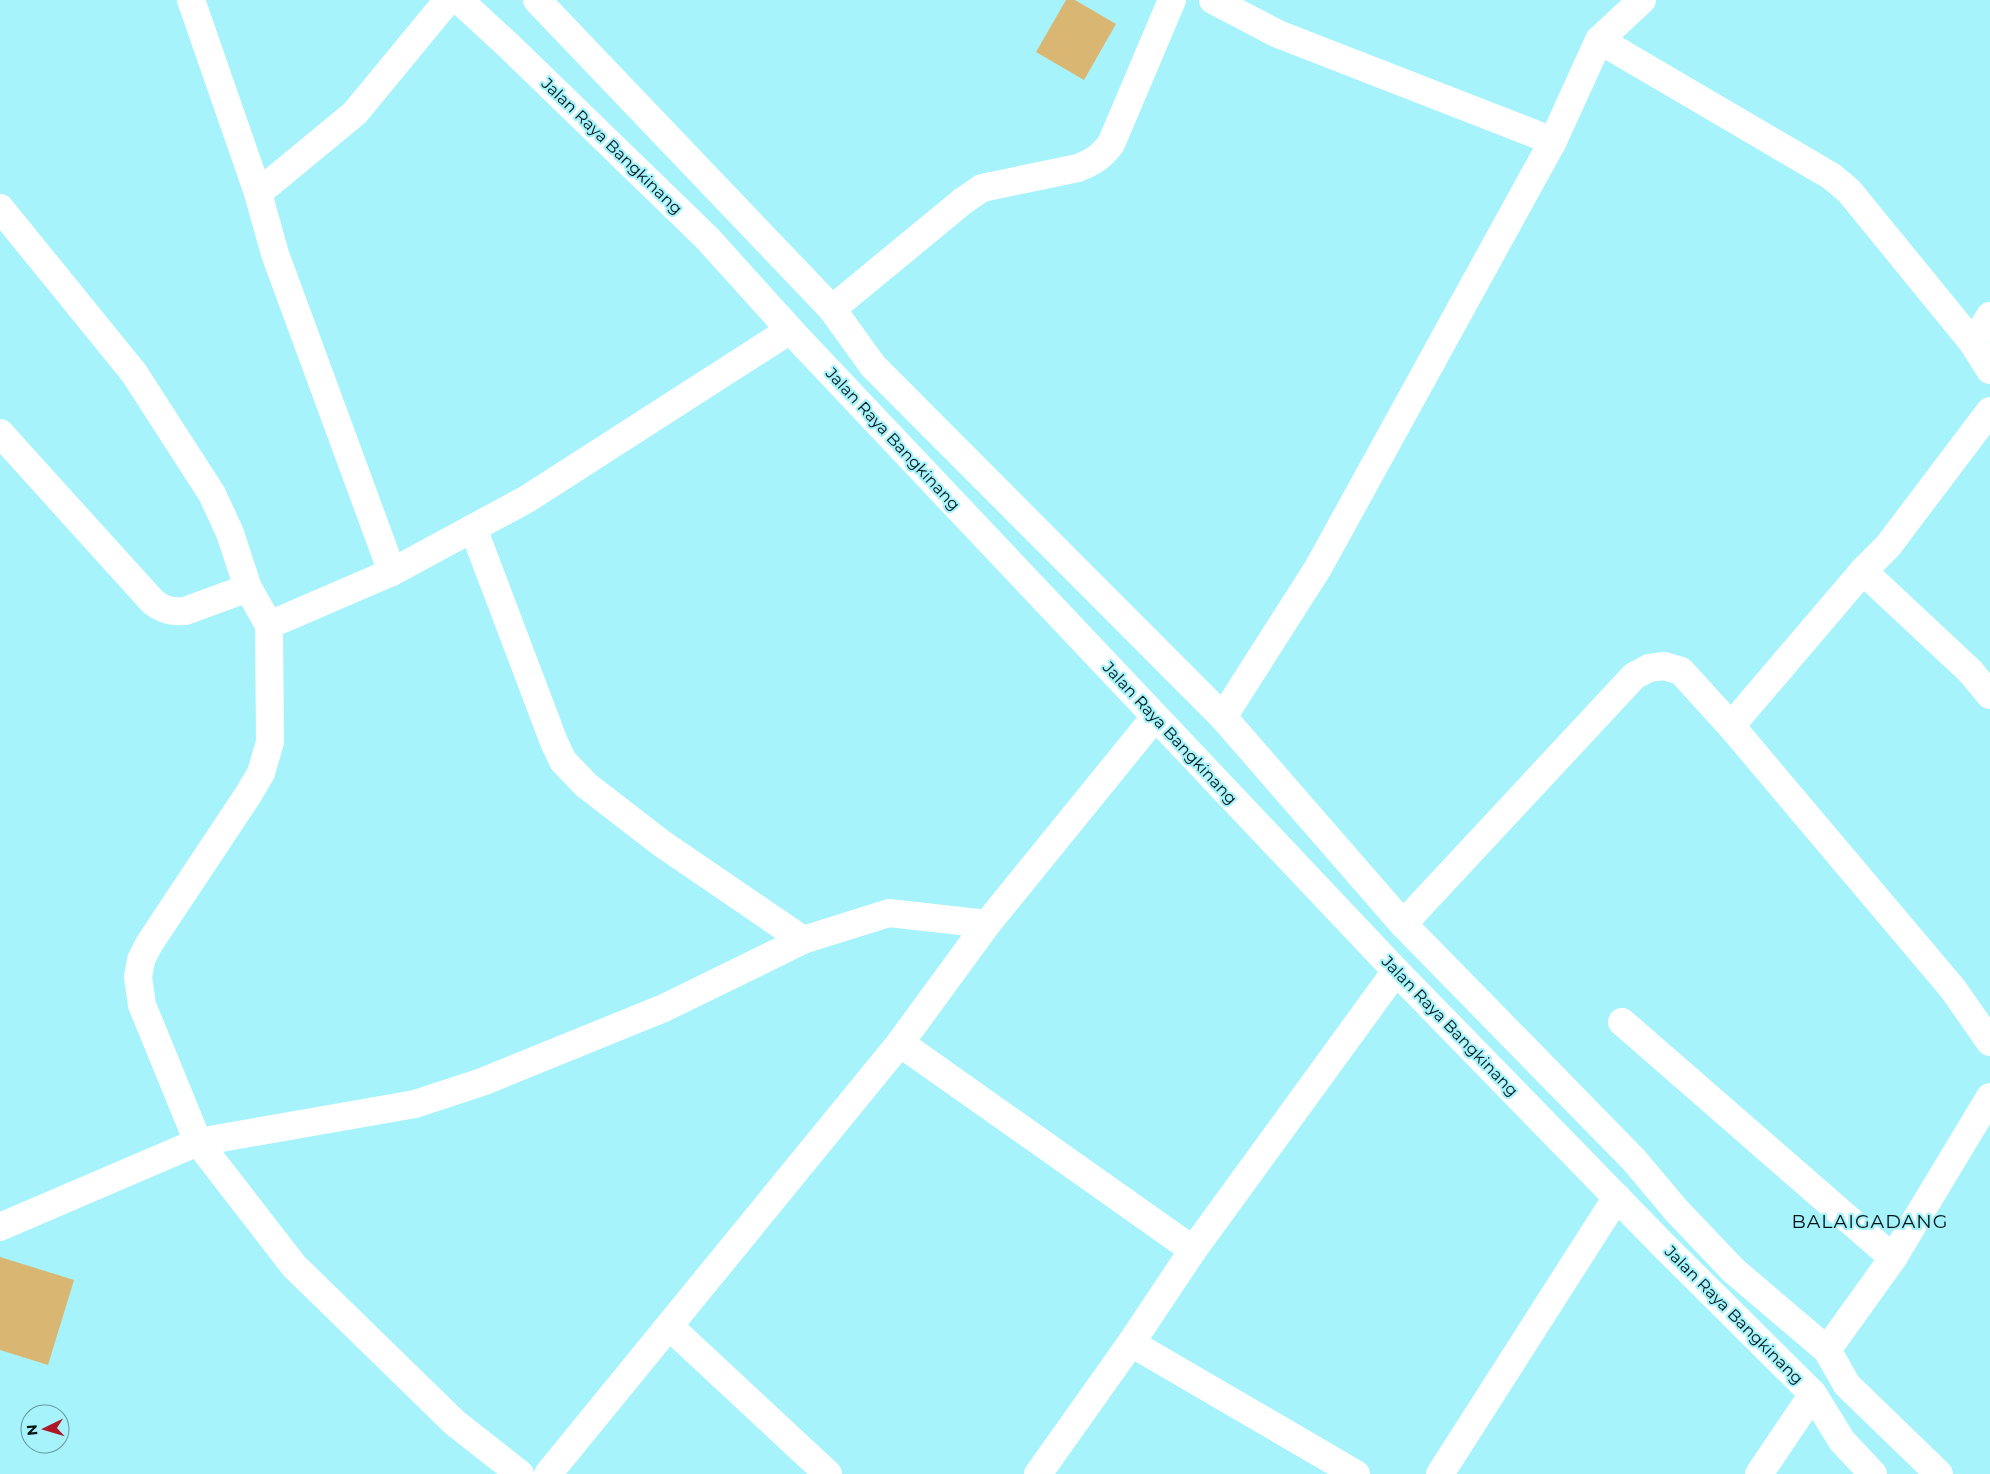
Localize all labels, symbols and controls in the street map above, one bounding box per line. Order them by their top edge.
street label: Jalan Raya Bangkinang [537,73,686,218]
street label: Jalan Raya Bangkinang [821,363,964,514]
street label: Jalan Raya Bangkinang [1098,657,1241,808]
street label: Jalan Raya Bangkinang [1377,951,1522,1100]
district label: BALAIGADANG [1792,1210,1949,1233]
street label: Jalan Raya Bangkinang [1660,1241,1807,1388]
north arrow [20,1404,70,1454]
text: N [23,1424,42,1437]

